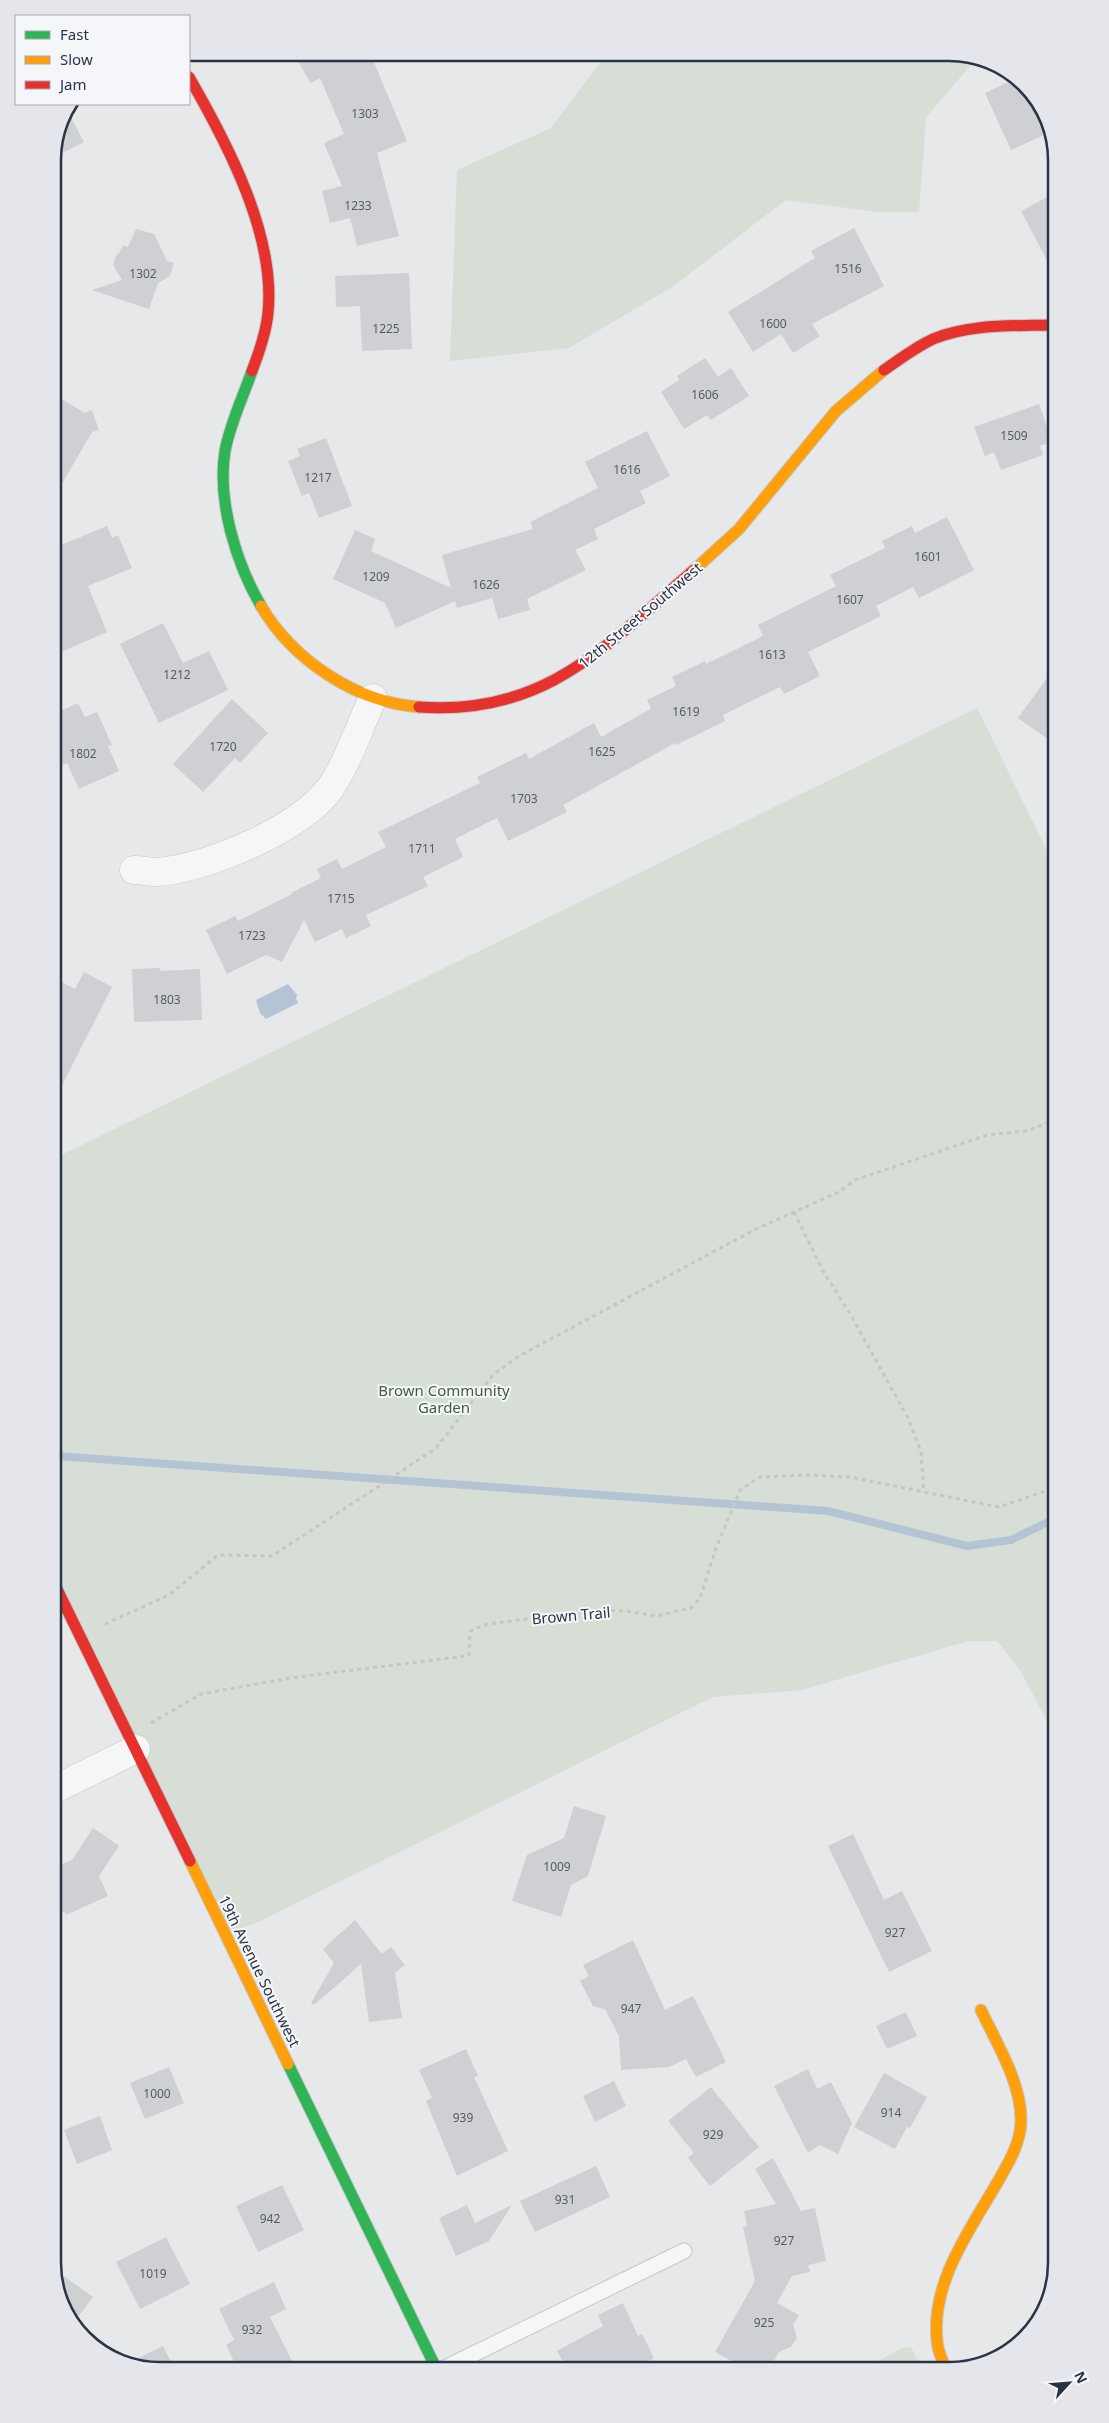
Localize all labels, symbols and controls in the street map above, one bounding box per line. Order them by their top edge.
legend [15,15,190,105]
text: Fast [60,24,89,44]
text: Slow [60,49,93,69]
text: Jam [58,74,87,94]
house number: 1303 [351,105,379,122]
house number: 1233 [344,197,372,214]
house number: 1516 [834,260,862,277]
house number: 1302 [129,265,157,282]
house number: 1600 [759,315,787,332]
house number: 1225 [372,320,400,337]
house number: 1606 [691,386,719,403]
house number: 1509 [1000,427,1028,444]
house number: 1616 [613,461,641,478]
house number: 1217 [304,469,332,486]
house number: 1601 [914,548,942,565]
street label: 12th Street Southwest [574,557,706,673]
house number: 1209 [362,568,390,585]
house number: 1626 [472,576,500,593]
house number: 1607 [836,591,864,608]
house number: 1613 [758,646,786,663]
house number: 1212 [163,666,191,683]
house number: 1619 [672,703,700,720]
house number: 1720 [209,738,237,755]
house number: 1625 [588,743,616,760]
house number: 1802 [69,745,97,762]
house number: 1703 [510,790,538,807]
house number: 1711 [408,840,436,857]
house number: 1715 [327,890,355,907]
house number: 1723 [238,927,266,944]
house number: 1803 [153,991,181,1008]
park label: Brown Community Garden [378,1380,510,1417]
street label: Brown Trail [531,1602,611,1628]
house number: 1009 [543,1858,571,1875]
street label: 19th Avenue Southwest [215,1892,306,2051]
house number: 927 [885,1924,905,1941]
house number: 947 [621,2000,641,2017]
house number: 1000 [143,2085,171,2102]
house number: 914 [881,2104,901,2121]
house number: 939 [453,2109,473,2126]
house number: 929 [703,2126,723,2143]
house number: 931 [555,2191,575,2208]
house number: 942 [260,2210,280,2227]
house number: 927 [774,2232,794,2249]
house number: 1019 [139,2265,167,2282]
house number: 925 [754,2314,774,2331]
house number: 932 [242,2321,262,2338]
north arrow [1044,2358,1094,2408]
text: N [1070,2368,1092,2386]

